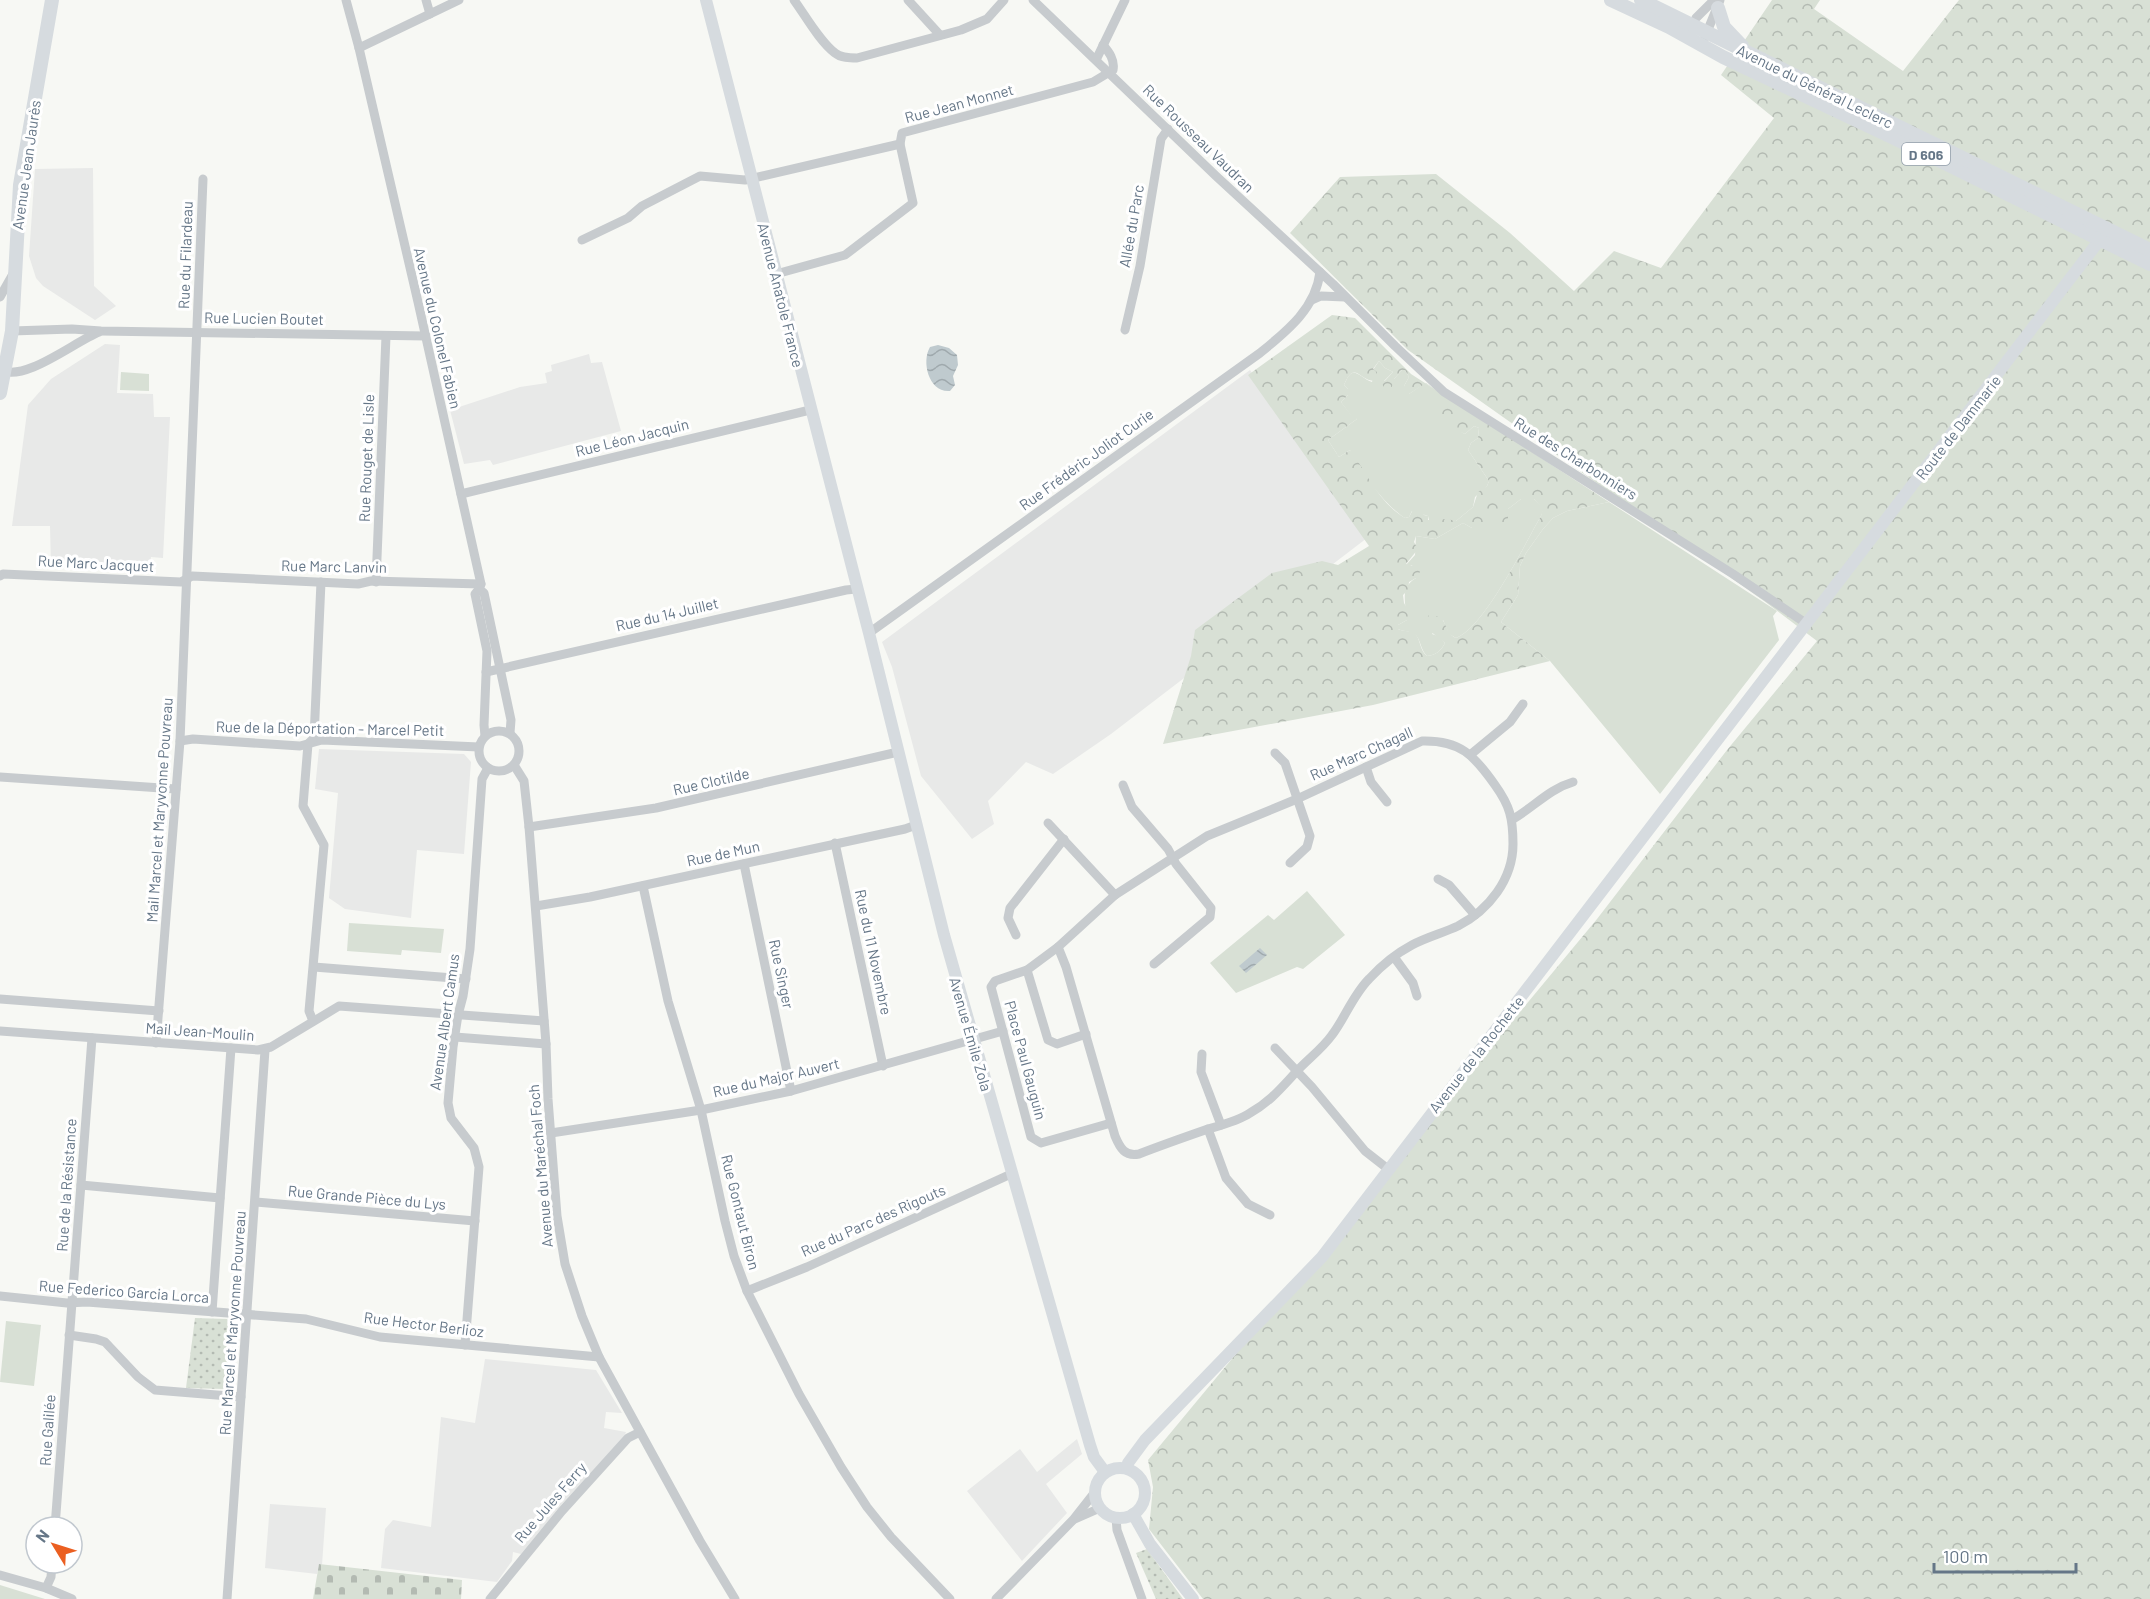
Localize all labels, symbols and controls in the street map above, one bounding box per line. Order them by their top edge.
street label: Avenue du Général Leclerc [1734,40,1896,132]
street label: Rue Jean Monnet [903,80,1015,126]
street label: Rue Rousseau Vaudran [1140,80,1258,196]
street label: Avenue Jean Jaurès [8,99,44,231]
road number: D 606 [1902,143,1950,165]
street label: Allée du Parc [1115,183,1147,269]
street label: Rue du Filardeau [174,201,196,309]
street label: Avenue Anatole France [754,221,808,369]
street label: Avenue du Colonel Fabien [411,246,465,410]
street label: Rue Lucien Boutet [204,308,324,328]
street label: Route de Dammarie [1912,371,2004,483]
street label: Rue Rouget de Lisle [355,394,377,522]
street label: Rue Frédéric Joliot Curie [1015,404,1157,514]
street label: Rue des Charbonniers [1511,413,1641,503]
street label: Rue Léon Jacquin [573,414,691,460]
street label: Rue Marc Jacquet [37,551,155,575]
street label: Rue Marc Lanvin [281,556,387,576]
street label: Rue du 14 Juillet [614,593,720,635]
street label: Mail Marcel et Maryvonne Pouvreau [142,697,176,923]
street label: Rue de la Déportation - Marcel Petit [216,717,444,739]
street label: Rue Marc Chagall [1307,722,1415,784]
street label: Rue Clotilde [671,763,751,799]
street label: Rue de Mun [685,836,761,870]
street label: Rue du 11 Novembre [852,888,896,1016]
street label: Rue Singer [766,938,798,1011]
street label: Avenue Albert Camus [425,953,463,1091]
street label: Avenue Émile Zola [946,975,996,1093]
street label: Avenue de la Rochette [1425,992,1527,1116]
street label: Place Paul Gauguin [1001,999,1051,1121]
street label: Mail Jean-Moulin [145,1018,255,1044]
street label: Rue du Major Auvert [711,1054,841,1100]
street label: Avenue du Maréchal Foch [524,1084,556,1248]
street label: Rue de la Résistance [52,1118,80,1252]
street label: Rue Gontaut Biron [718,1152,764,1272]
street label: Rue du Parc des Rigouts [798,1180,948,1260]
street label: Rue Grande Pièce du Lys [287,1181,447,1213]
street label: Rue Marcel et Maryvonne Pouvreau [215,1210,249,1436]
street label: Rue Federico Garcia Lorca [38,1276,210,1306]
street label: Rue Hector Berlioz [363,1308,485,1340]
street label: Rue Galilée [36,1394,58,1466]
street label: Rue Jules Ferry [510,1458,590,1546]
north arrow [24,1515,84,1575]
text: N [31,1525,53,1545]
scale bar [1934,1536,2076,1574]
text: 100 m [1943,1545,1988,1567]

